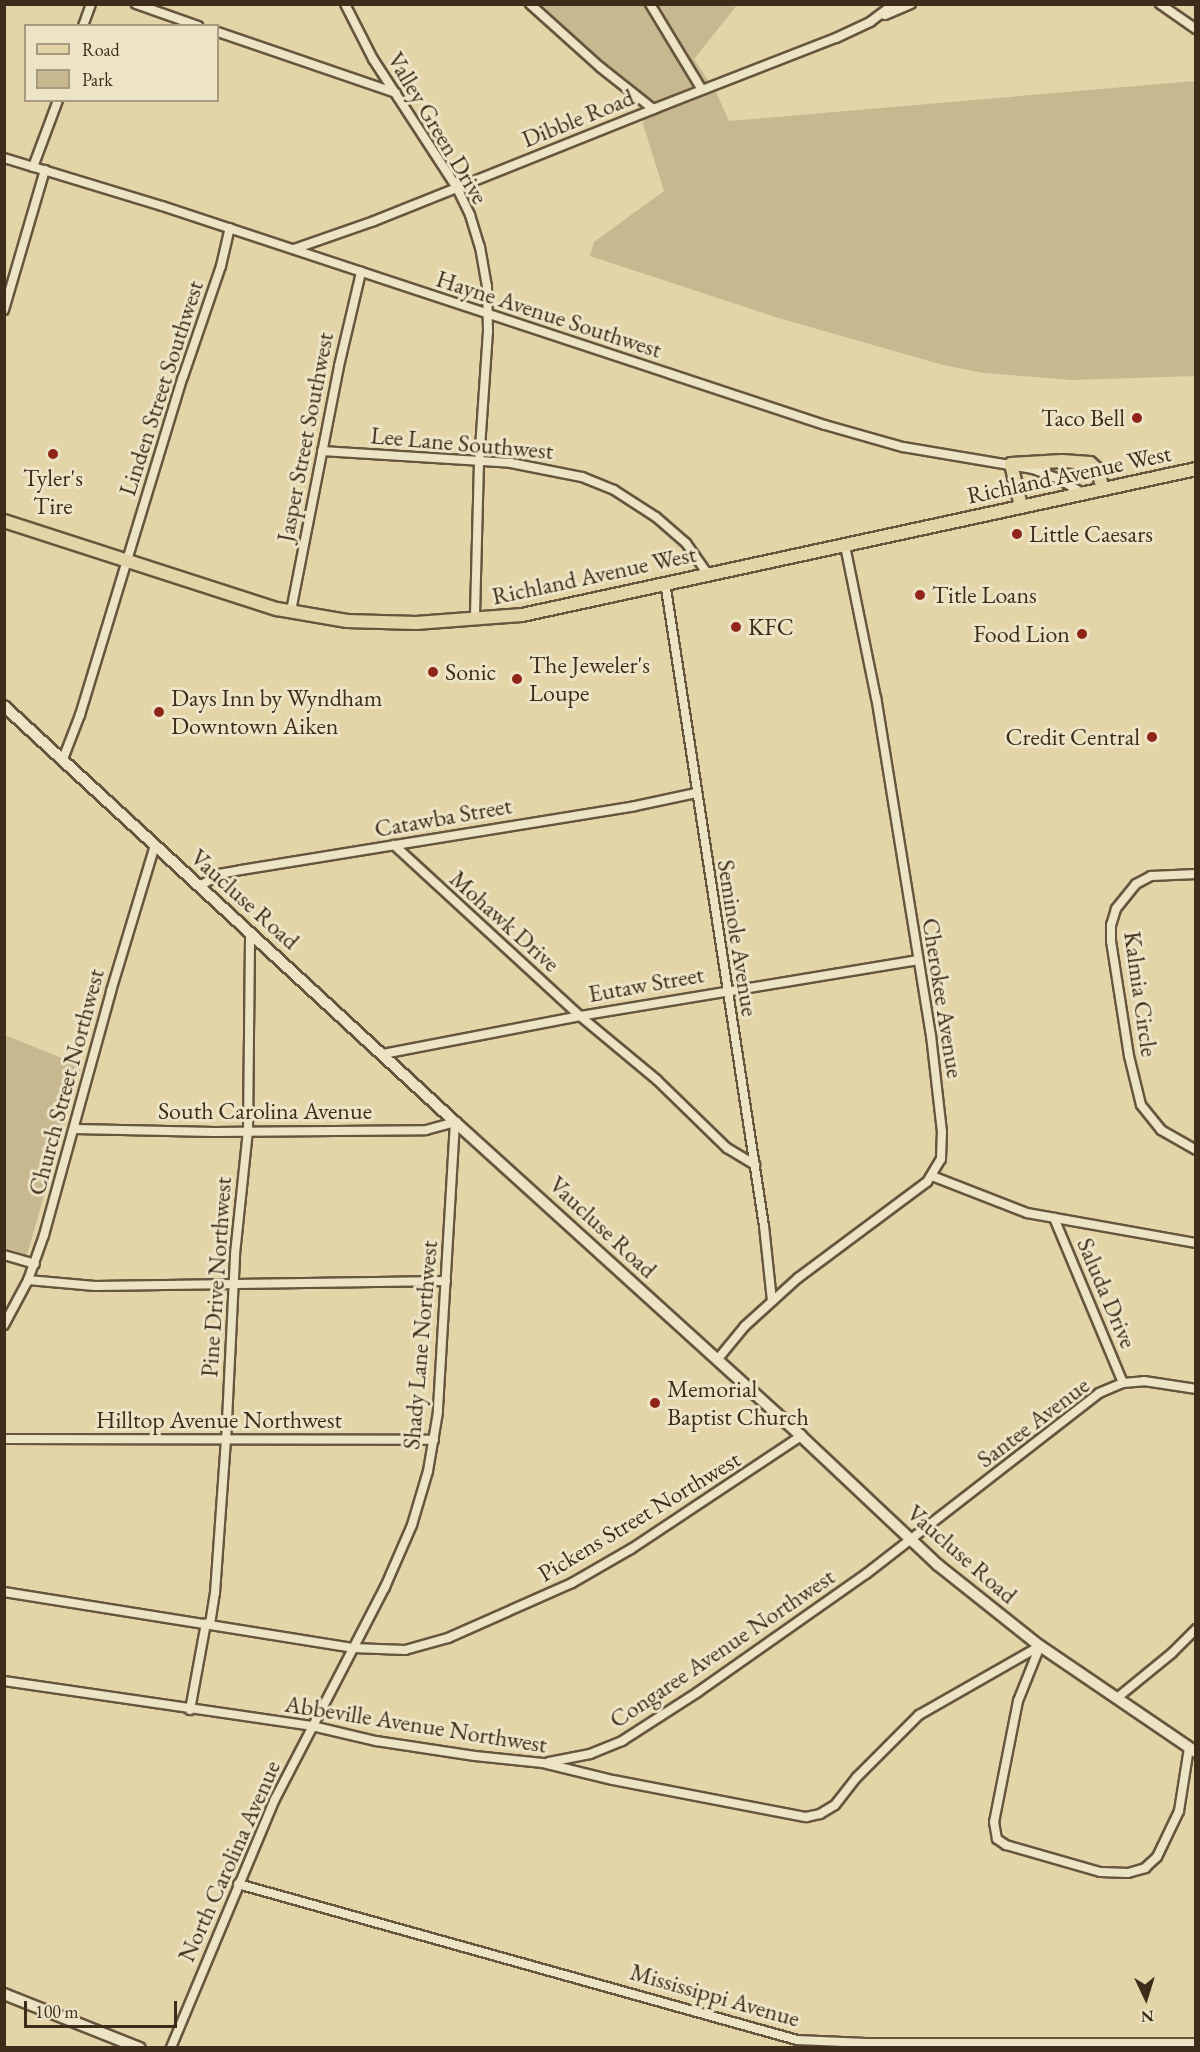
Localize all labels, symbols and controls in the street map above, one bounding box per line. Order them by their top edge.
legend [24,24,219,102]
text: Road [82,38,120,61]
street label: Valley Green Drive [381,47,495,209]
text: Park [82,68,113,91]
street label: Dibble Road [518,82,638,154]
street label: Hayne Avenue Southwest [433,264,665,364]
street label: Linden Street Southwest [113,277,209,499]
street label: Jasper Street Southwest [271,330,339,544]
place label: Taco Bell [1041,404,1125,432]
marker: Taco Bell [1130,411,1144,425]
street label: Lee Lane Southwest [369,421,555,465]
street label: Richland Avenue West [964,438,1174,510]
marker: Tyler's Tire [46,447,60,461]
place label: Tyler's Tire [23,464,83,520]
place label: Little Caesars [1029,520,1153,548]
marker: Little Caesars [1010,527,1024,541]
street label: Richland Avenue West [489,539,699,611]
place label: Title Loans [932,581,1037,609]
marker: Title Loans [913,588,927,602]
place label: KFC [748,613,794,641]
marker: KFC [729,620,743,634]
place label: Food Lion [973,620,1070,648]
marker: Food Lion [1075,627,1089,641]
place label: The Jeweler's Loupe [529,651,650,707]
place label: Sonic [445,658,496,686]
marker: Sonic [426,665,440,679]
marker: The Jeweler's Loupe [510,672,524,686]
place label: Days Inn by Wyndham Downtown Aiken [171,684,382,740]
marker: Days Inn by Wyndham Downtown Aiken [152,705,166,719]
place label: Credit Central [1006,723,1140,751]
marker: Credit Central [1145,730,1159,744]
street label: Catawba Street [372,791,514,843]
street label: Vaucluse Road [185,843,305,955]
street label: Seminole Avenue [711,858,765,1018]
street label: Mohawk Drive [444,864,566,978]
street label: Cherokee Avenue [916,916,970,1080]
street label: Kalmia Circle [1118,929,1164,1059]
street label: Eutaw Street [586,960,706,1008]
street label: Church Street Northwest [22,966,110,1198]
street label: South Carolina Avenue [158,1097,372,1125]
street label: Vaucluse Road [543,1170,663,1284]
street label: Pine Drive Northwest [195,1176,237,1378]
street label: Saluda Drive [1071,1234,1143,1352]
street label: Shady Lane Northwest [397,1239,443,1451]
street label: Santee Avenue [971,1370,1095,1474]
place label: Memorial Baptist Church [667,1375,809,1431]
marker: Memorial Baptist Church [648,1396,662,1410]
street label: Hilltop Avenue Northwest [96,1406,342,1434]
street label: Pickens Street Northwest [533,1444,745,1588]
street label: Vaucluse Road [901,1498,1023,1610]
street label: Congaree Avenue Northwest [604,1562,840,1734]
street label: Abbeville Avenue Northwest [283,1689,549,1759]
street label: North Carolina Avenue [172,1756,286,1966]
street label: Mississippi Avenue [627,1957,803,2033]
north arrow [1116,1968,1176,2028]
scale bar [27,1989,180,2027]
text: 100 m [35,2000,79,2023]
text: N [1140,2006,1154,2027]

